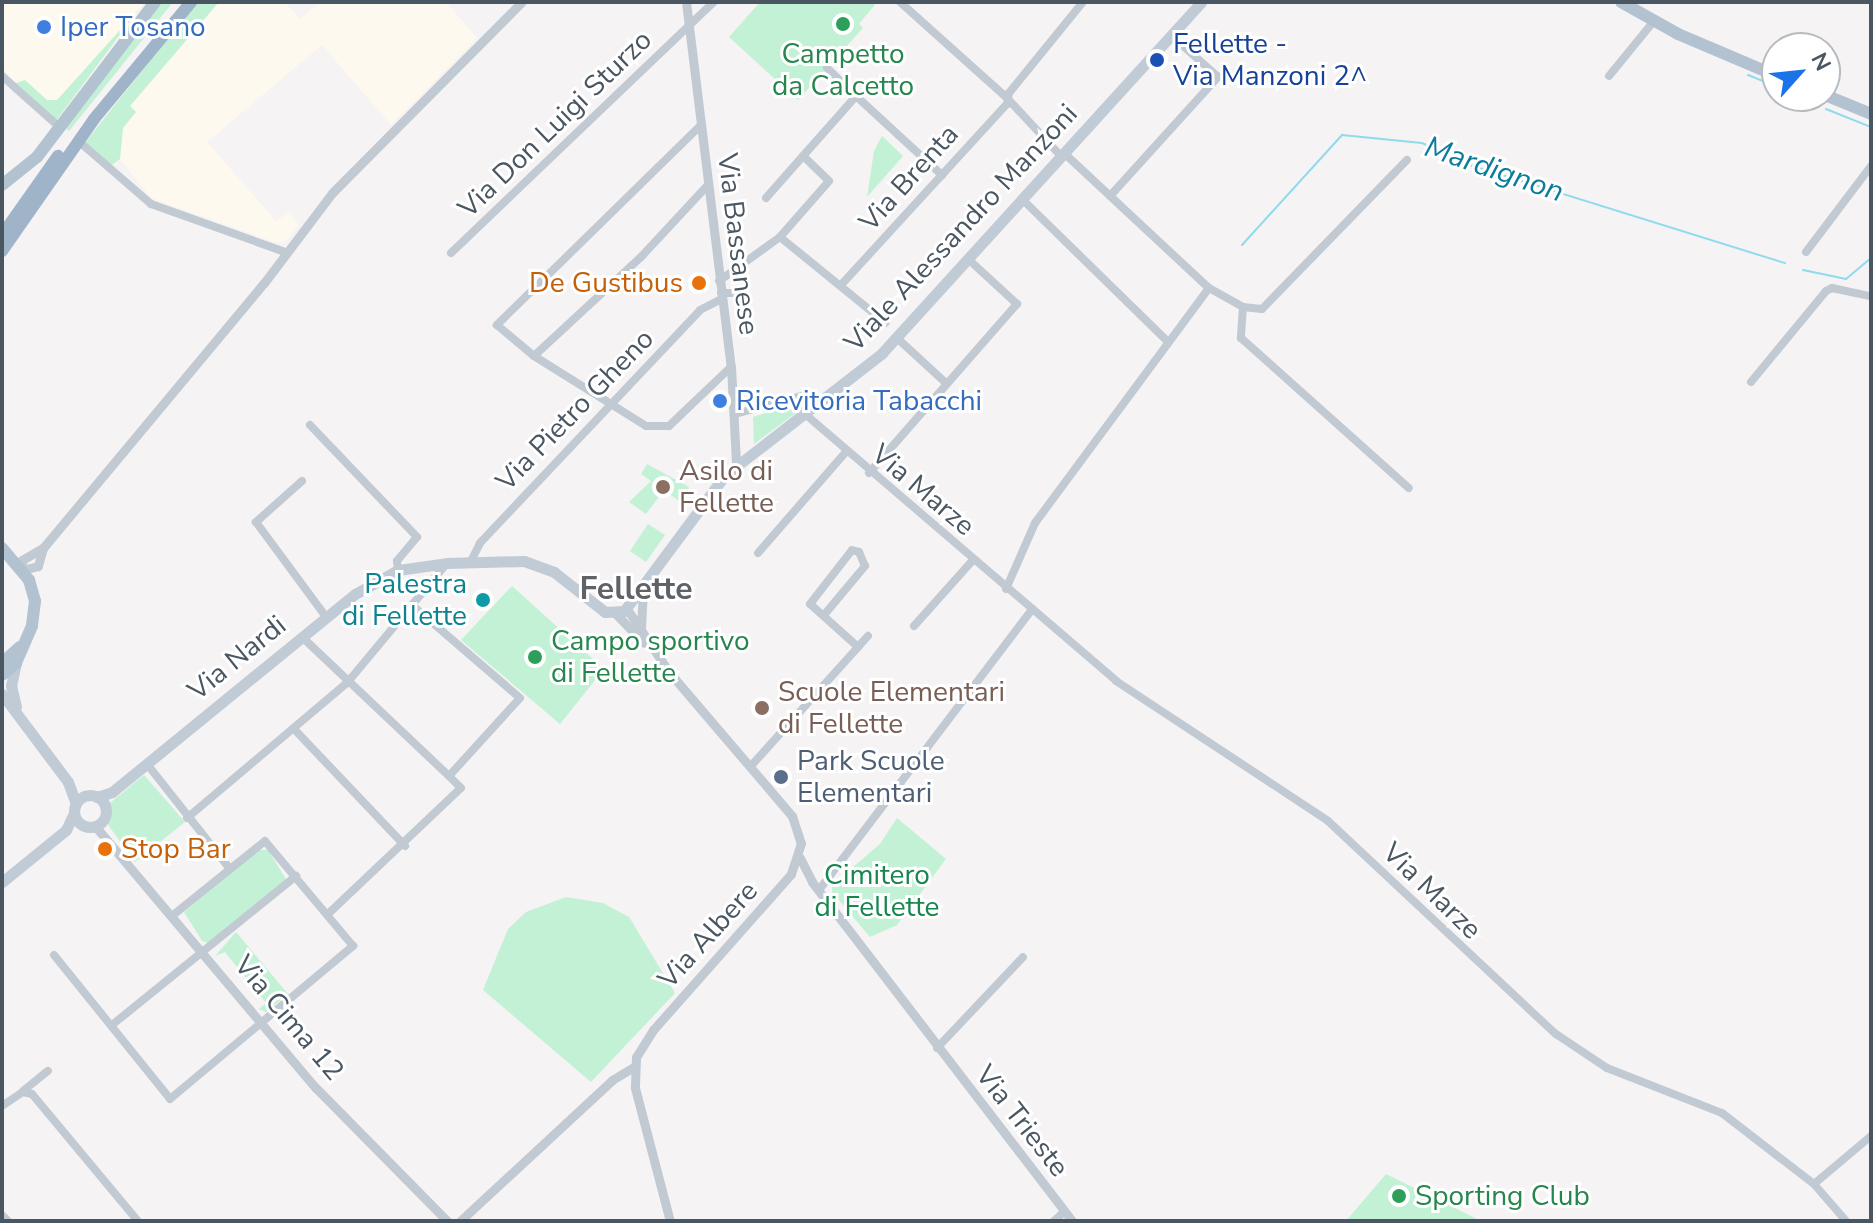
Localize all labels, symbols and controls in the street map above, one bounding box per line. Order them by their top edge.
place label: Iper Tosano [60,10,206,44]
marker: Campetto da Calcetto [834,15,852,33]
marker: Iper Tosano [35,18,53,36]
street label: Via Don Luigi Sturzo [451,23,659,225]
place label: Fellette - Via Manzoni 2^ [1173,27,1367,93]
north arrow [1761,32,1841,112]
place label: Campetto da Calcetto [772,37,914,103]
text: N [1803,48,1838,76]
marker: Fellette - Via Manzoni 2^ [1148,51,1166,69]
street label: Viale Alessandro Manzoni [837,97,1085,359]
street label: Via Brenta [852,118,966,238]
water label: Mardignon [1420,129,1568,211]
street label: Via Bassanese [710,151,766,337]
place label: De Gustibus [529,266,683,300]
marker: De Gustibus [690,274,708,292]
street label: Via Pietro Gheno [489,322,661,498]
place label: Ricevitoria Tabacchi [736,384,982,418]
marker: Ricevitoria Tabacchi [711,392,729,410]
street label: Via Marze [865,437,981,543]
place label: Asilo di Fellette [679,454,774,520]
marker: Asilo di Fellette [654,478,672,496]
place label: Palestra di Fellette [342,567,467,633]
district label: Fellette [579,570,693,608]
marker: Palestra di Fellette [474,591,492,609]
street label: Via Nardi [181,608,293,708]
place label: Campo sportivo di Fellette [551,624,749,690]
marker: Campo sportivo di Fellette [526,648,544,666]
place label: Scuole Elementari di Fellette [778,675,1005,741]
marker: Scuole Elementari di Fellette [753,699,771,717]
place label: Park Scuole Elementari [797,744,945,810]
marker: Park Scuole Elementari [772,768,790,786]
place label: Stop Bar [121,832,231,866]
street label: Via Marze [1376,836,1488,946]
marker: Stop Bar [96,840,114,858]
park label: Cimitero di Fellette [814,858,940,924]
street label: Via Albere [651,875,765,995]
street label: Via Cima 12 [227,949,351,1087]
street label: Via Trieste [968,1059,1076,1183]
place label: Sporting Club [1415,1179,1590,1213]
marker: Sporting Club [1390,1187,1408,1205]

